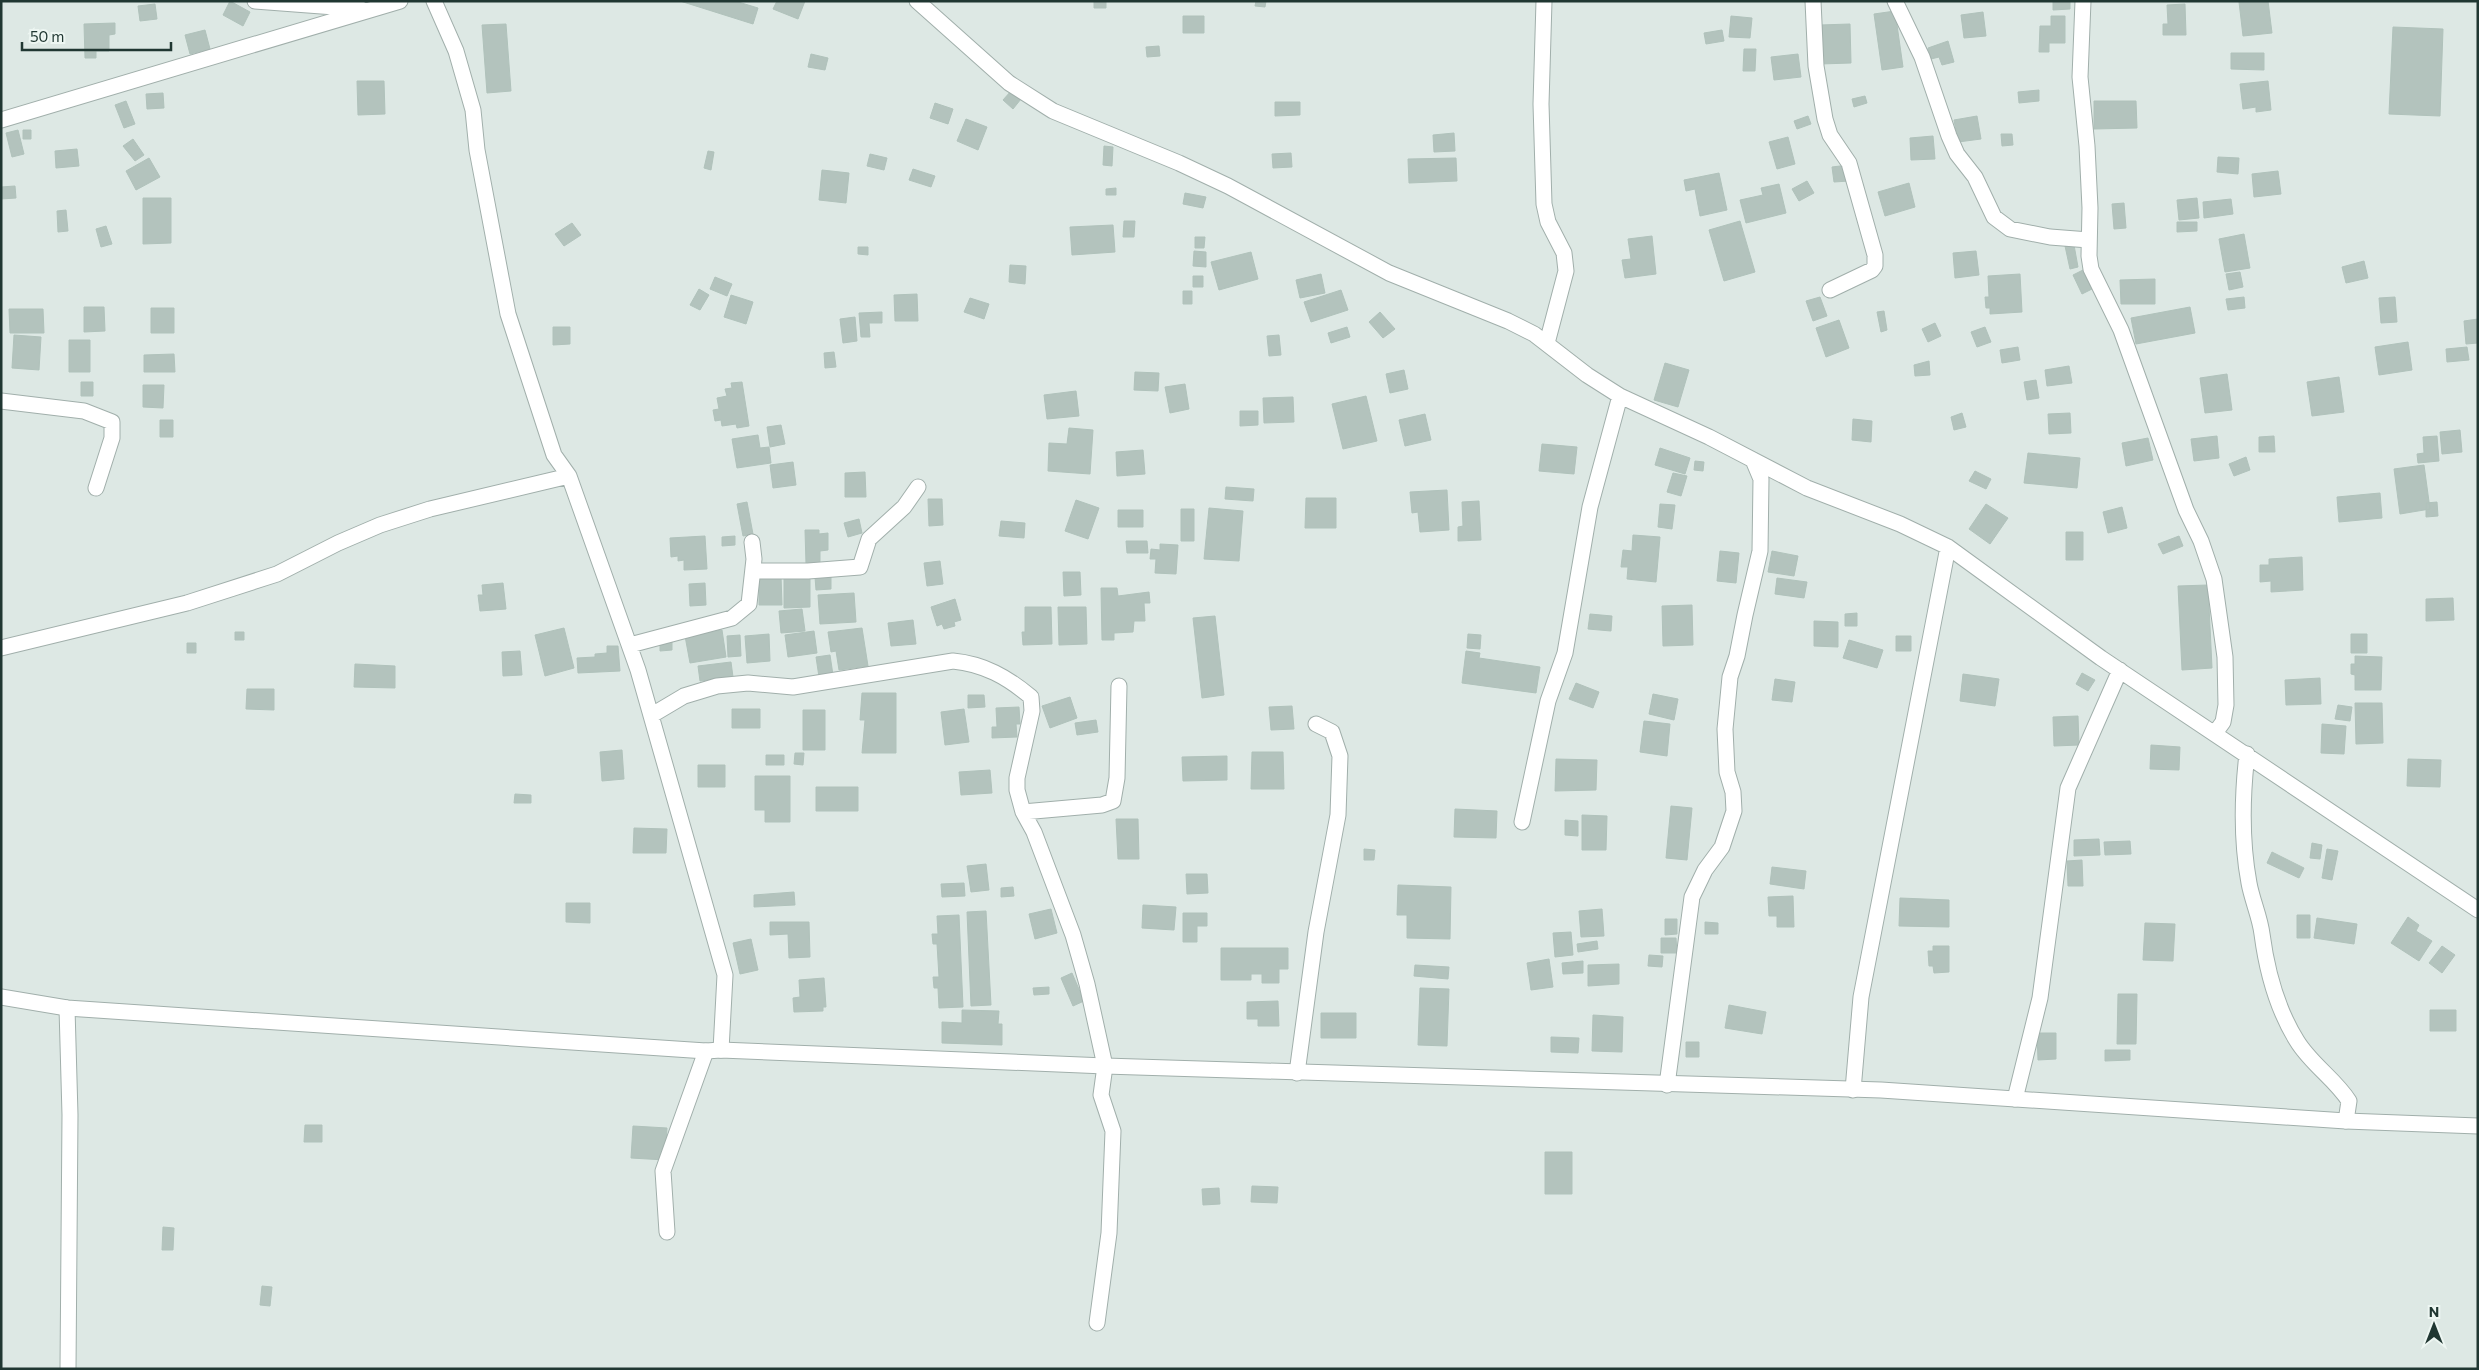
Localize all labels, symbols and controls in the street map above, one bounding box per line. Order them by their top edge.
scale bar [22,20,171,52]
text: 50 m [30,27,64,45]
north arrow [2409,1300,2459,1350]
text: N [2429,1303,2439,1320]

